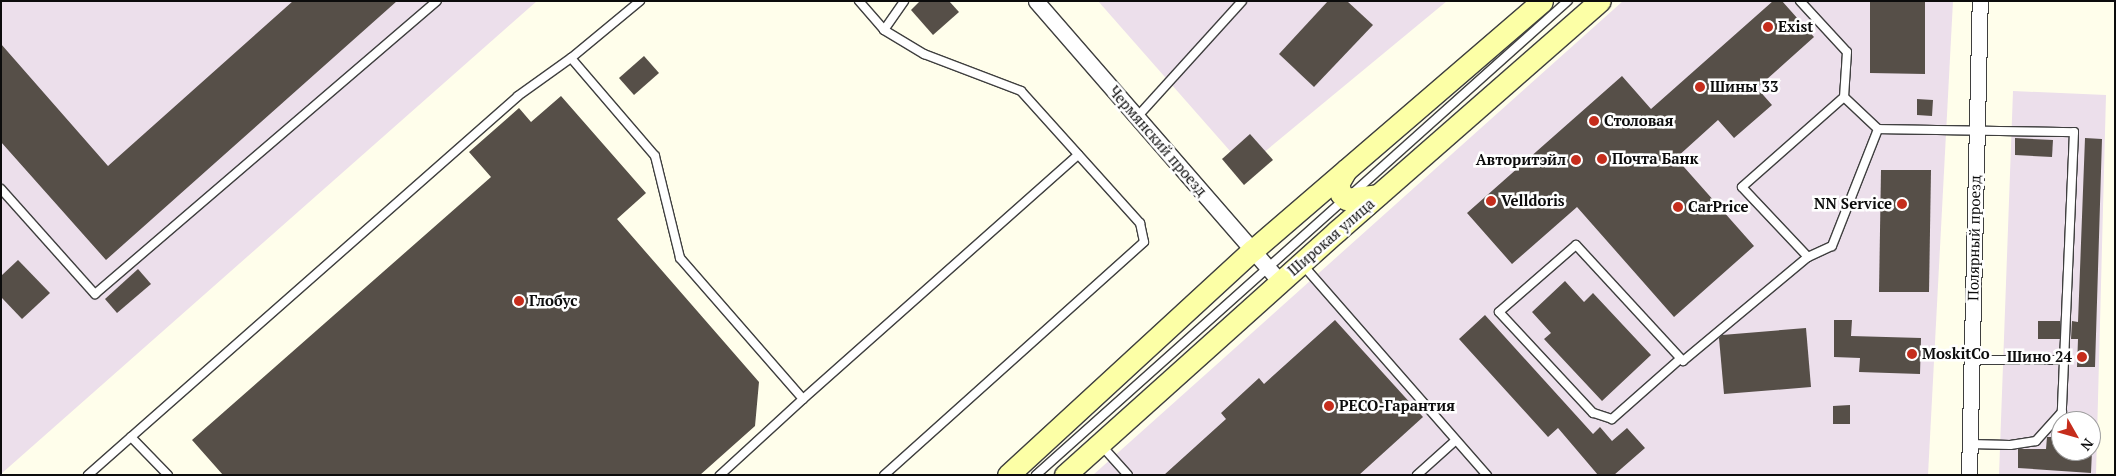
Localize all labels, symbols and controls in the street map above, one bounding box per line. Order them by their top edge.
place label: Exist [1778,18,1813,36]
marker: Exist [1762,21,1774,33]
place label: Шины 33 [1710,78,1779,96]
marker: Шины 33 [1694,81,1706,93]
street label: Чермянский проезд [1105,82,1211,200]
place label: Столовая [1604,112,1673,130]
marker: Столовая [1588,115,1600,127]
place label: Почта Банк [1612,150,1698,168]
place label: Авторитэйл [1476,151,1566,169]
marker: Почта Банк [1596,153,1608,165]
marker: Авторитэйл [1570,154,1582,166]
street label: Полярный проезд [1964,175,1984,301]
place label: Velldoris [1501,192,1565,210]
street label: Широкая улица [1284,195,1378,279]
marker: Velldoris [1485,195,1497,207]
place label: NN Service [1814,195,1892,213]
place label: CarPrice [1688,198,1749,216]
marker: NN Service [1896,198,1908,210]
marker: CarPrice [1672,201,1684,213]
place label: Глобус [529,292,578,310]
marker: Глобус [513,295,525,307]
place label: MoskitCo [1922,345,1990,363]
marker: MoskitCo [1906,348,1918,360]
place label: Шино 24 [2007,348,2072,366]
marker: Шино 24 [2076,351,2088,363]
place label: РЕСО-Гарантия [1339,397,1455,415]
marker: РЕСО-Гарантия [1323,400,1335,412]
north arrow [2051,411,2101,461]
text: N [2077,435,2098,455]

